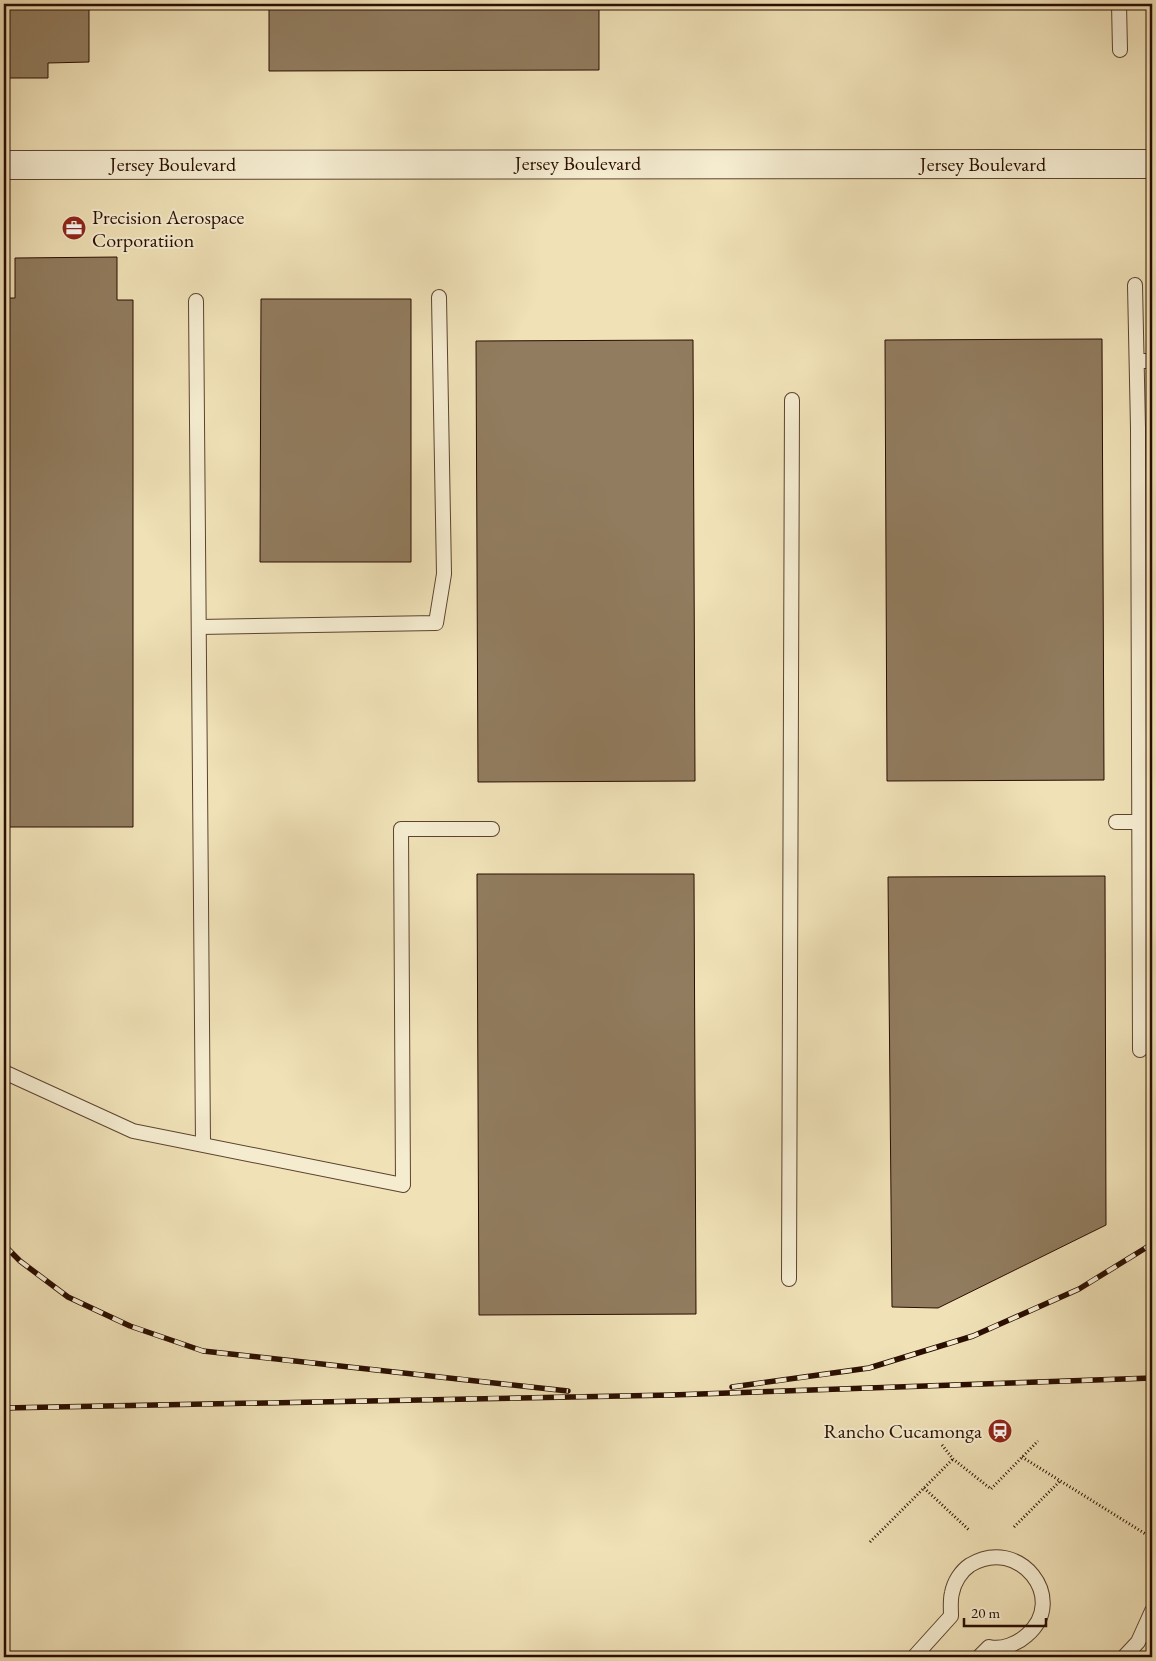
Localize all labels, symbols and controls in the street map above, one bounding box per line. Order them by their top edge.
street label: Jersey Boulevard [513,150,642,176]
street label: Jersey Boulevard [108,151,237,177]
street label: Jersey Boulevard [918,151,1047,177]
place label: Precision Aerospace Corporatiion [92,204,245,253]
office icon: Precision Aerospace Corporatiion [61,215,87,241]
place label: Rancho Cucamonga [824,1418,982,1444]
station icon: Rancho Cucamonga [987,1418,1013,1444]
scale bar [964,1596,1046,1628]
text: 20 m [971,1603,1000,1622]

